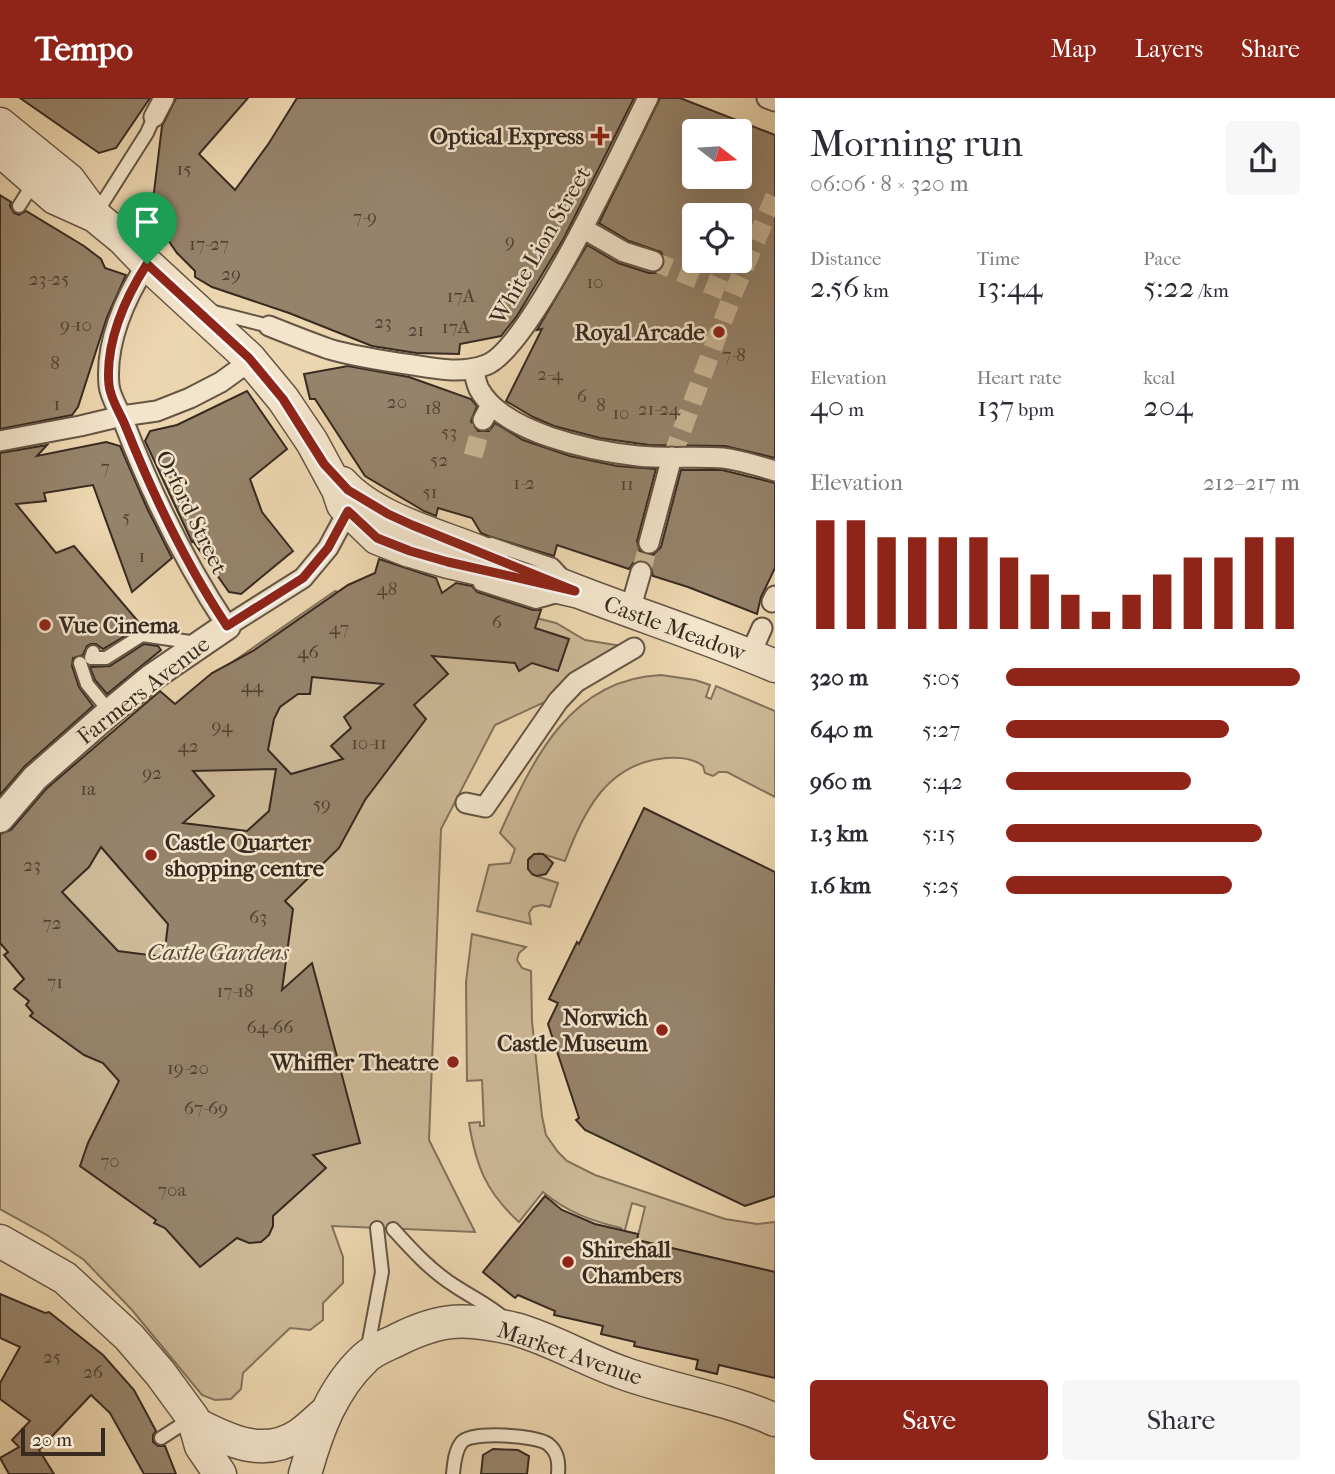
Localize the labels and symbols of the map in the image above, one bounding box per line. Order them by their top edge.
north arrow [682,119,752,189]
place label: Optical Express [430,123,585,150]
marker: Optical Express [590,126,610,146]
house number: 15 [177,158,191,180]
street label: White Lion Street [484,162,597,330]
pin [117,192,177,264]
house number: 7-9 [353,206,377,228]
house number: 9 [505,230,515,252]
house number: 17-27 [189,233,229,255]
house number: 29 [221,263,241,285]
house number: 23-25 [29,268,69,290]
house number: 10 [586,271,604,293]
house number: 17A [447,285,476,307]
house number: 23 [374,311,392,333]
house number: 9-10 [60,314,92,336]
house number: 17A [442,316,471,338]
house number: 21 [408,319,424,341]
place label: Royal Arcade [574,319,706,346]
marker: Royal Arcade [711,324,727,340]
house number: 7-8 [722,344,746,366]
house number: 8 [50,352,60,374]
house number: 2-4 [537,363,564,385]
house number: 6 [577,385,588,407]
house number: 20 [387,391,407,413]
house number: 1 [54,393,60,415]
house number: 8 [596,394,606,416]
house number: 18 [425,397,441,419]
house number: 21-24 [638,398,681,420]
house number: 10 [612,402,630,424]
house number: 53 [441,421,457,443]
street label: Orford Street [150,446,233,579]
house number: 52 [430,449,448,471]
house number: 7 [100,456,110,478]
house number: 1-2 [513,472,535,494]
house number: 11 [620,473,634,495]
house number: 51 [423,481,438,503]
house number: 5 [122,506,130,528]
house number: 1 [139,545,145,567]
house number: 48 [377,578,397,600]
street label: Castle Meadow [600,590,750,667]
house number: 6 [492,611,503,633]
place label: Vue Cinema [58,612,181,639]
marker: Vue Cinema [37,617,53,633]
house number: 47 [329,617,349,639]
street label: Farmers Avenue [72,630,215,750]
house number: 46 [297,641,319,663]
house number: 44 [241,675,264,697]
house number: 94 [211,715,233,737]
house number: 10-11 [351,732,387,754]
house number: 42 [178,735,199,757]
house number: 92 [142,762,162,784]
house number: 1a [80,778,96,800]
house number: 59 [313,793,331,815]
place label: Castle Quarter shopping centre [165,829,325,882]
marker: Castle Quarter shopping centre [143,847,159,863]
house number: 23 [23,854,41,876]
house number: 63 [249,906,267,928]
house number: 72 [43,912,62,934]
park label: Castle Gardens [147,939,290,966]
house number: 71 [47,971,63,993]
house number: 17-18 [216,980,254,1002]
place label: Norwich Castle Museum [497,1004,649,1057]
house number: 64-66 [247,1016,294,1038]
marker: Norwich Castle Museum [654,1022,670,1038]
place label: Whiffler Theatre [270,1049,440,1076]
marker: Whiffler Theatre [445,1054,461,1070]
house number: 19-20 [167,1057,209,1079]
house number: 67-69 [184,1097,228,1119]
house number: 70 [100,1150,120,1172]
house number: 70a [158,1179,186,1201]
place label: Shirehall Chambers [582,1236,682,1289]
marker: Shirehall Chambers [560,1254,576,1270]
street label: Market Avenue [494,1316,646,1391]
house number: 25 [43,1346,61,1368]
house number: 26 [83,1361,104,1383]
scale bar [21,1425,105,1457]

